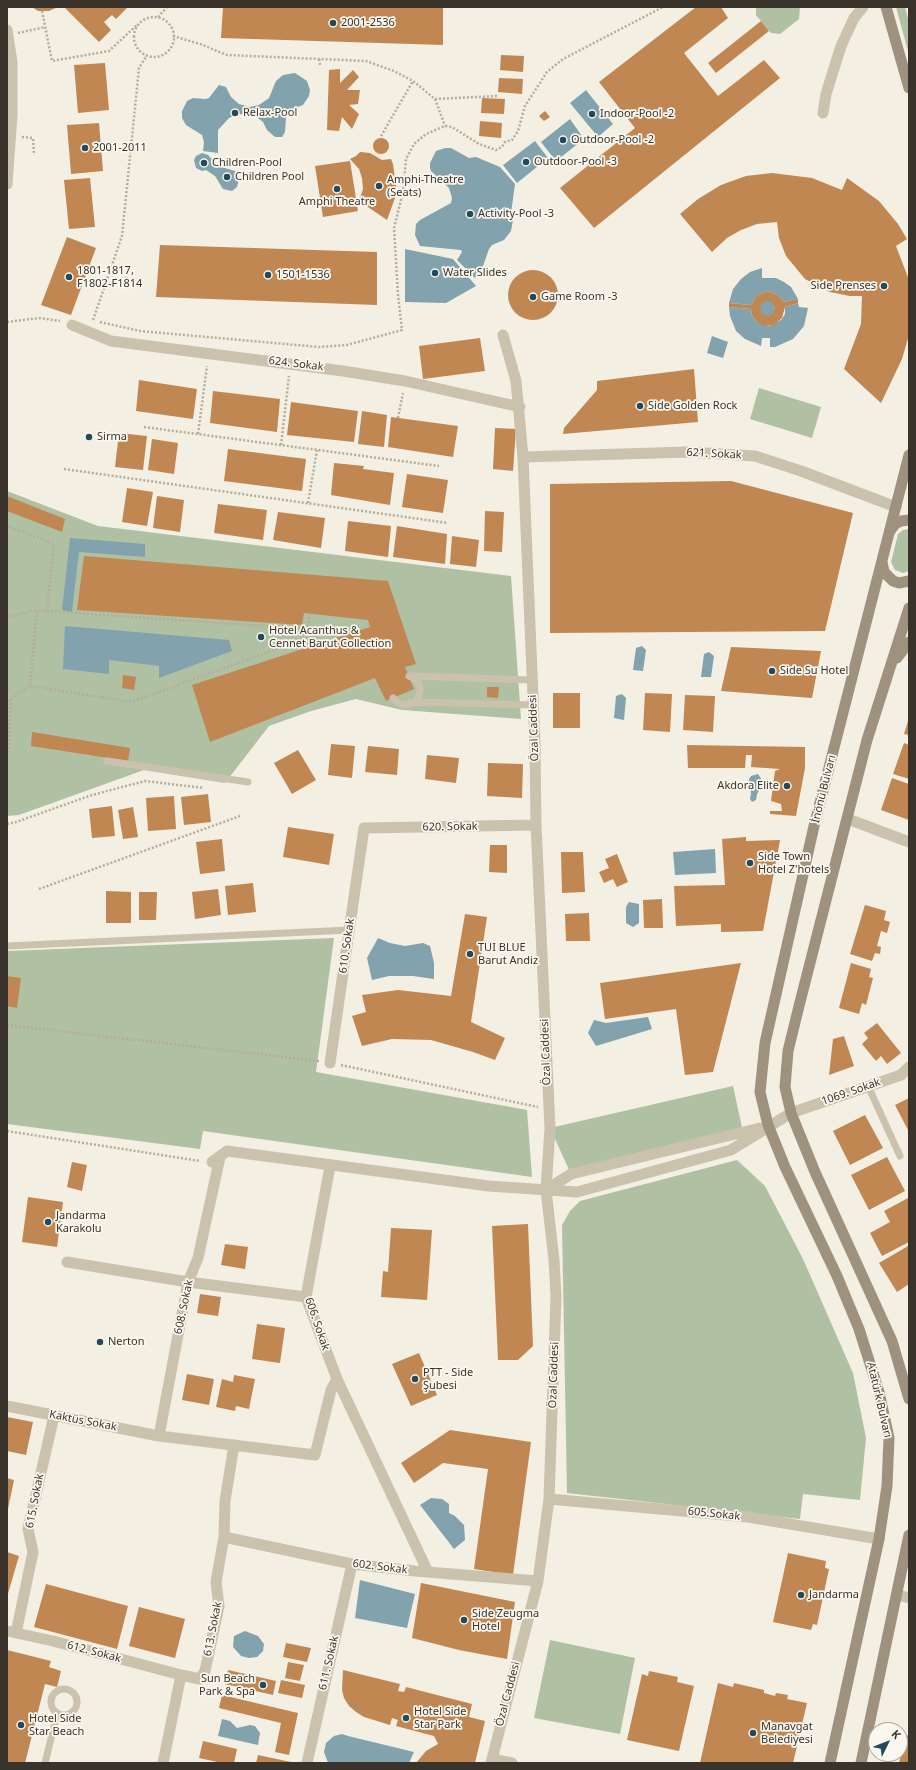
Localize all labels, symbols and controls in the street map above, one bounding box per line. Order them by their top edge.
place label: 2001-2536 [341,16,395,30]
marker: 2001-2536 [328,18,338,28]
place label: Relax-Pool [243,106,297,120]
place label: Indoor-Pool -2 [600,107,674,121]
marker: Relax-Pool [230,108,240,118]
marker: Indoor-Pool -2 [587,109,597,119]
place label: Outdoor-Pool -2 [571,133,654,147]
marker: Outdoor-Pool -2 [558,135,568,145]
place label: 2001-2011 [93,141,147,155]
marker: 2001-2011 [80,143,90,153]
place label: Outdoor-Pool -3 [534,155,617,169]
place label: Children-Pool [212,156,282,170]
marker: Outdoor-Pool -3 [521,157,531,167]
marker: Children-Pool [199,158,209,168]
place label: Children Pool [235,170,304,184]
marker: Children Pool [222,172,232,182]
place label: Amphi-Theatre (Seats) [387,173,464,199]
marker: Amphi-Theatre (Seats) [374,181,384,191]
marker: Amphi Theatre [332,184,342,194]
place label: Amphi Theatre [299,195,375,209]
place label: Activity-Pool -3 [478,207,554,221]
marker: Activity-Pool -3 [465,209,475,219]
place label: 1801-1817, F1802-F1814 [77,264,142,290]
place label: Water Slides [443,266,507,280]
place label: 1501-1536 [276,268,330,282]
marker: Water Slides [430,268,440,278]
marker: 1501-1536 [263,270,273,280]
marker: 1801-1817, F1802-F1814 [64,272,74,282]
place label: Side Prenses [811,279,876,293]
marker: Side Prenses [879,281,889,291]
place label: Game Room -3 [541,290,618,304]
marker: Game Room -3 [528,292,538,302]
street label: 624. Sokak [268,354,324,374]
place label: Side Golden Rock [648,399,737,413]
marker: Side Golden Rock [635,401,645,411]
place label: Sirma [97,430,127,444]
marker: Sirma [84,432,94,442]
street label: 621. Sokak [686,446,742,462]
place label: Hotel Acanthus & Cennet Barut Collection [269,624,391,650]
marker: Hotel Acanthus & Cennet Barut Collection [256,632,266,642]
place label: Side Su Hotel [780,664,848,678]
marker: Side Su Hotel [767,666,777,676]
street label: Özal Caddesi [526,694,542,762]
street label: İnönü Bulvarı [809,754,839,824]
place label: Akdora Elite [717,779,779,793]
marker: Akdora Elite [782,781,792,791]
street label: 620. Sokak [422,820,478,834]
place label: Side Town Hotel Z'hotels [758,850,829,876]
marker: Side Town Hotel Z'hotels [745,858,755,868]
street label: 610. Sokak [337,918,357,974]
place label: TUI BLUE Barut Andiz [478,941,538,967]
marker: TUI BLUE Barut Andiz [465,949,475,959]
street label: Özal Caddesi [538,1018,554,1086]
street label: 1069. Sokak [820,1076,882,1108]
place label: Jandarma Karakolu [56,1209,106,1235]
marker: Jandarma Karakolu [43,1217,53,1227]
street label: 608. Sokak [172,1279,196,1335]
street label: 606. Sokak [302,1296,332,1352]
place label: Nerton [108,1335,145,1349]
marker: Nerton [95,1337,105,1347]
street label: Özal Caddesi [546,1341,562,1409]
street label: Atatürk Bulvarı [864,1361,894,1439]
place label: PTT - Side Şubesi [423,1366,473,1392]
marker: PTT - Side Şubesi [410,1374,420,1384]
street label: Kaktüs Sokak [48,1408,118,1434]
street label: 615. Sokak [23,1473,47,1529]
street label: 605.Sokak [687,1505,741,1523]
street label: 602. Sokak [352,1557,408,1577]
place label: Jandarma [809,1588,859,1602]
marker: Jandarma [796,1590,806,1600]
street label: 613. Sokak [201,1601,225,1657]
place label: Side Zeugma Hotel [472,1607,539,1633]
marker: Side Zeugma Hotel [459,1615,469,1625]
street label: 611. Sokak [316,1635,342,1691]
street label: 612. Sokak [66,1638,122,1666]
street label: Özal Caddesi [493,1660,523,1728]
place label: Sun Beach Park & Spa [199,1672,255,1698]
marker: Sun Beach Park & Spa [258,1680,268,1690]
place label: Hotel Side Star Park [414,1705,467,1731]
place label: Hotel Side Star Beach [29,1712,84,1738]
marker: Hotel Side Star Park [401,1713,411,1723]
marker: Hotel Side Star Beach [16,1720,26,1730]
place label: Manavgat Belediyesi [761,1720,813,1746]
north arrow [868,1722,908,1762]
text: K [888,1726,904,1742]
marker: Manavgat Belediyesi [748,1728,758,1738]

